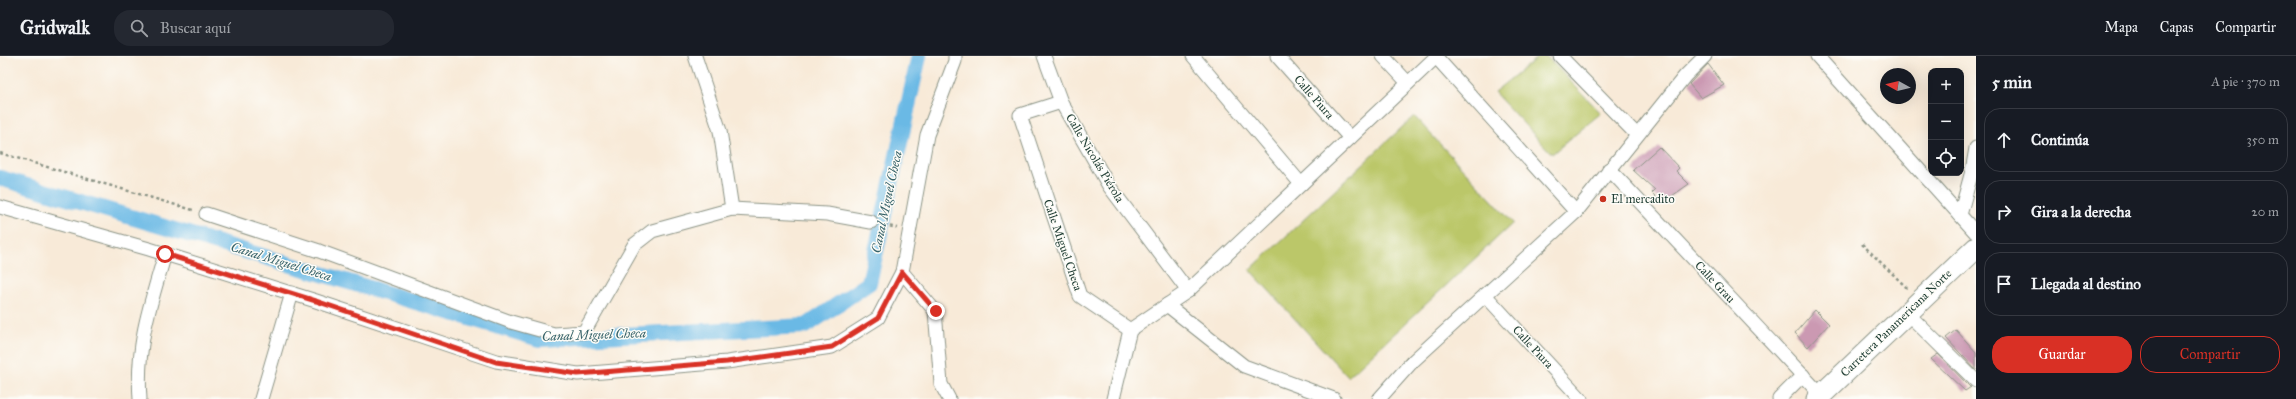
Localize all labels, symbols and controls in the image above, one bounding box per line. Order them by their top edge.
search box [114,10,394,46]
text: Gridwalk [20,16,90,39]
icon: search [128,17,150,39]
text: Buscar aquí [160,19,231,37]
text: Mapa [2105,19,2138,36]
text: Capas [2160,19,2193,36]
text: Compartir [2215,19,2276,36]
north arrow [1880,68,1916,104]
map controls [1928,68,1964,176]
button: + [1928,68,1964,104]
street label: Calle Piura [1291,72,1337,122]
text: 5 min [1992,72,2032,93]
text: A pie · 370 m [2211,74,2280,90]
button: − [1928,104,1964,140]
street label: Calle Nicolás Piérola [1063,111,1127,206]
icon: ahead [1993,129,2015,151]
text: Continúa [2031,131,2089,149]
text: 350 m [2246,132,2279,148]
button: locate [1928,140,1964,176]
water label: Canal Miguel Checa [868,149,906,255]
place label: El mercadito [1611,192,1675,206]
marker: El mercadito [1598,194,1608,204]
street label: Calle Miguel Checa [1040,197,1086,294]
icon: right [1993,201,2015,223]
text: Gira a la derecha [2031,203,2131,221]
text: 20 m [2251,204,2279,220]
water label: Canal Miguel Checa [229,239,333,285]
route start [156,245,174,263]
street label: Calle Grau [1692,258,1738,306]
street label: Carretera Panamericana Norte [1838,266,1954,380]
icon: arrive [1993,273,2015,295]
text: Llegada al destino [2031,275,2141,293]
route end [927,302,945,320]
street label: Calle Piura [1510,323,1557,372]
water label: Canal Miguel Checa [542,325,646,345]
button: Guardar [1992,336,2132,373]
button: Compartir [2140,336,2280,373]

